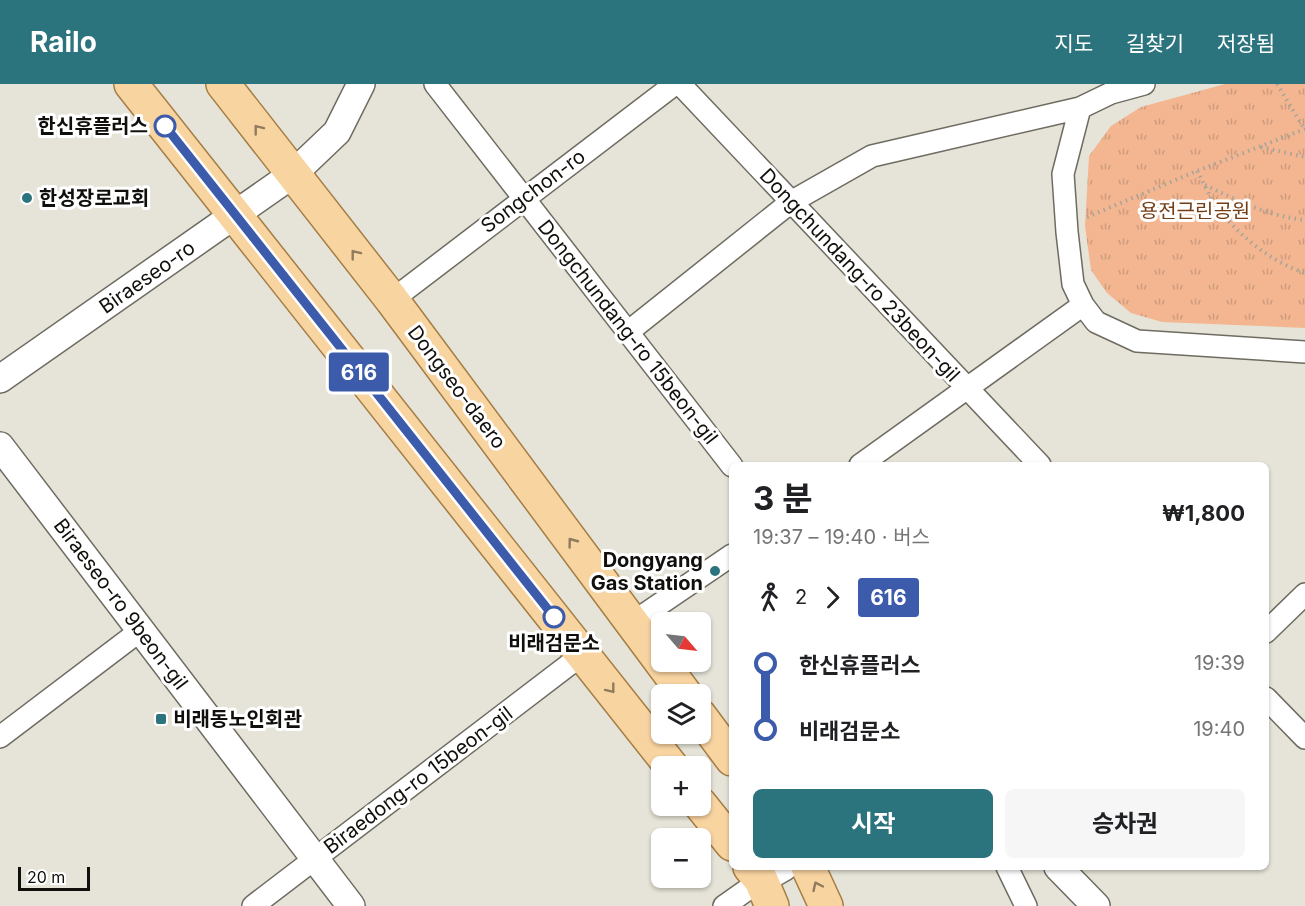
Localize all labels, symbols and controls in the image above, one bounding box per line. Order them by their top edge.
text: Railo [30,25,97,59]
text: 지도 [1054,31,1093,56]
text: 길찾기 [1126,31,1184,56]
text: 저장됨 [1217,31,1275,56]
place label: 한신휴플러스 [38,114,148,138]
marker: 한신휴플러스 [154,115,176,137]
one-way arrow [254,125,265,136]
street label: Songchon-ro [476,144,590,238]
street label: Dongchundang-ro 23beon-gil [755,164,965,386]
place label: 한성장로교회 [39,186,149,210]
marker: 한성장로교회 [20,191,34,205]
park label: 용전근린공원 [1140,199,1250,223]
street label: Dongchundang-ro 15beon-gil [533,215,723,449]
street label: Biraeseo-ro [95,235,199,319]
one-way arrow [352,249,363,260]
street label: Dongseo-daero [403,321,511,453]
line badge: 616 [324,352,394,392]
text: 616 [341,360,377,385]
text: 3 분 [753,478,812,518]
text: ₩1,800 [1162,500,1245,526]
street label: Biraeseo-ro 9beon-gil [49,514,193,694]
text: 19:37 – 19:40 · 버스 [753,525,930,549]
one-way arrow [568,537,579,548]
place label: Dongyang Gas Station [591,548,703,595]
marker: Dongyang Gas Station [708,564,722,578]
icon: walk [753,581,786,614]
icon: forward [816,581,849,614]
text: 2 [795,585,807,609]
text: 616 [870,585,907,610]
marker: 비래검문소 [543,606,565,628]
north arrow [651,612,711,672]
map controls [651,612,711,888]
place label: 비래검문소 [508,631,600,655]
text: 19:39 [1194,651,1245,675]
text: 한신휴플러스 [799,652,920,678]
one-way arrow [603,683,614,694]
button: layers [651,684,711,744]
street label: Biraedong-ro 15beon-gil [319,701,517,859]
place label: 비래동노인회관 [173,707,302,731]
marker: 비래동노인회관 [154,712,168,726]
text: 19:40 [1193,717,1245,741]
text: 비래검문소 [799,718,900,744]
button: + [651,756,711,816]
button: 시작 [753,789,993,858]
button: 승차권 [1005,789,1245,858]
button: − [651,828,711,888]
scale bar [18,864,90,892]
text: 20 m [27,867,65,887]
one-way arrow [812,882,824,893]

